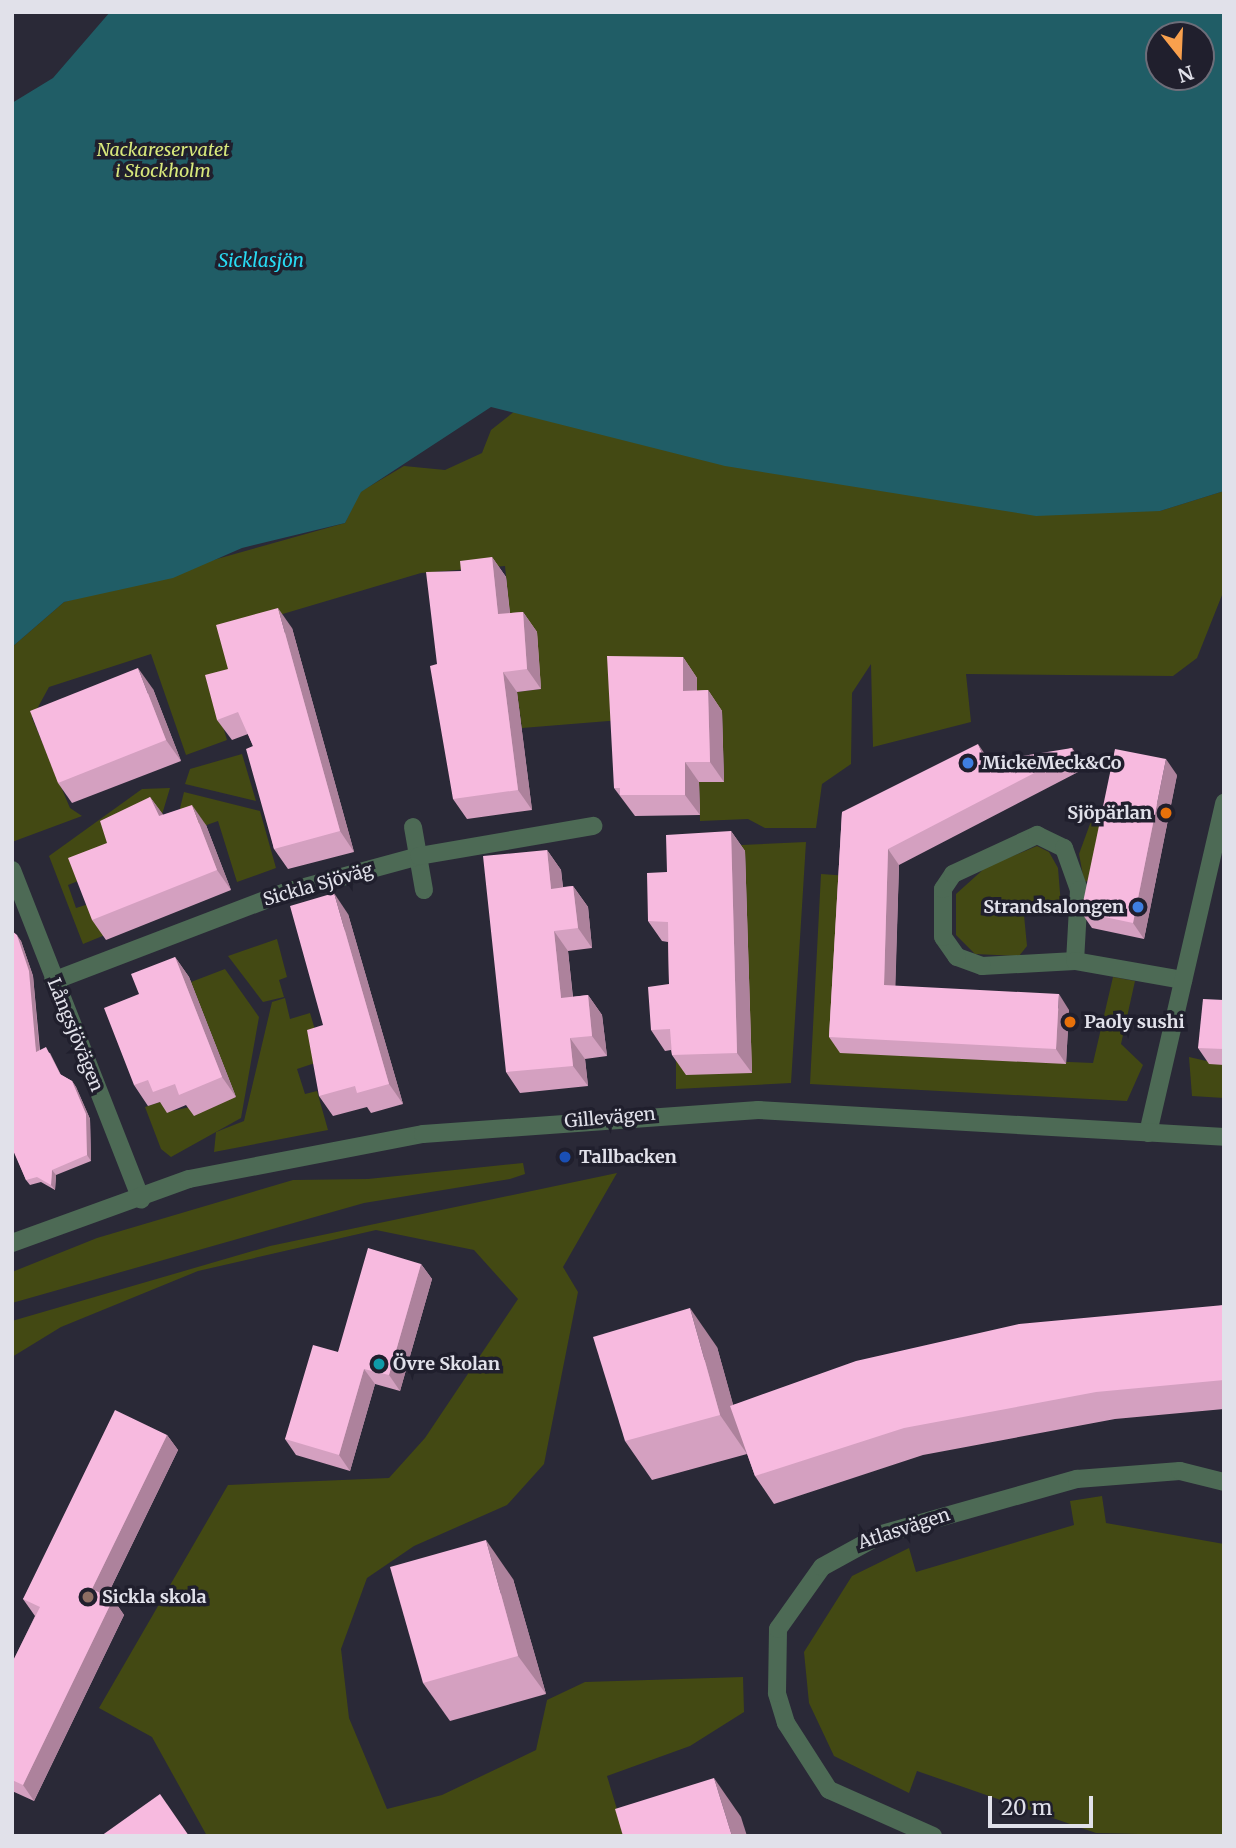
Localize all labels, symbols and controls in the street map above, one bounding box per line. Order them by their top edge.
north arrow [1145,21,1215,91]
text: N [1175,60,1197,88]
park label: Nackareservatet i Stockholm [97,140,229,182]
water label: Sicklasjön [218,250,304,272]
place label: MickeMeck&Co [982,752,1122,774]
marker: MickeMeck&Co [960,755,976,771]
place label: Sjöpärlan [1067,802,1152,824]
marker: Sjöpärlan [1158,805,1174,821]
street label: Sickla Sjöväg [261,859,375,911]
place label: Strandsalongen [983,896,1124,918]
marker: Strandsalongen [1130,899,1146,915]
street label: Långsjövägen [42,975,108,1095]
place label: Paoly sushi [1084,1011,1185,1033]
marker: Paoly sushi [1062,1014,1078,1030]
street label: Gillevägen [564,1103,656,1133]
place label: Tallbacken [579,1146,677,1168]
marker: Tallbacken [557,1149,573,1165]
place label: Övre Skolan [393,1353,500,1375]
marker: Övre Skolan [371,1356,387,1372]
street label: Atlasvägen [855,1504,953,1554]
place label: Sickla skola [102,1586,207,1608]
marker: Sickla skola [80,1589,96,1605]
scale bar [991,1782,1096,1826]
text: 20 m [1001,1794,1052,1821]

